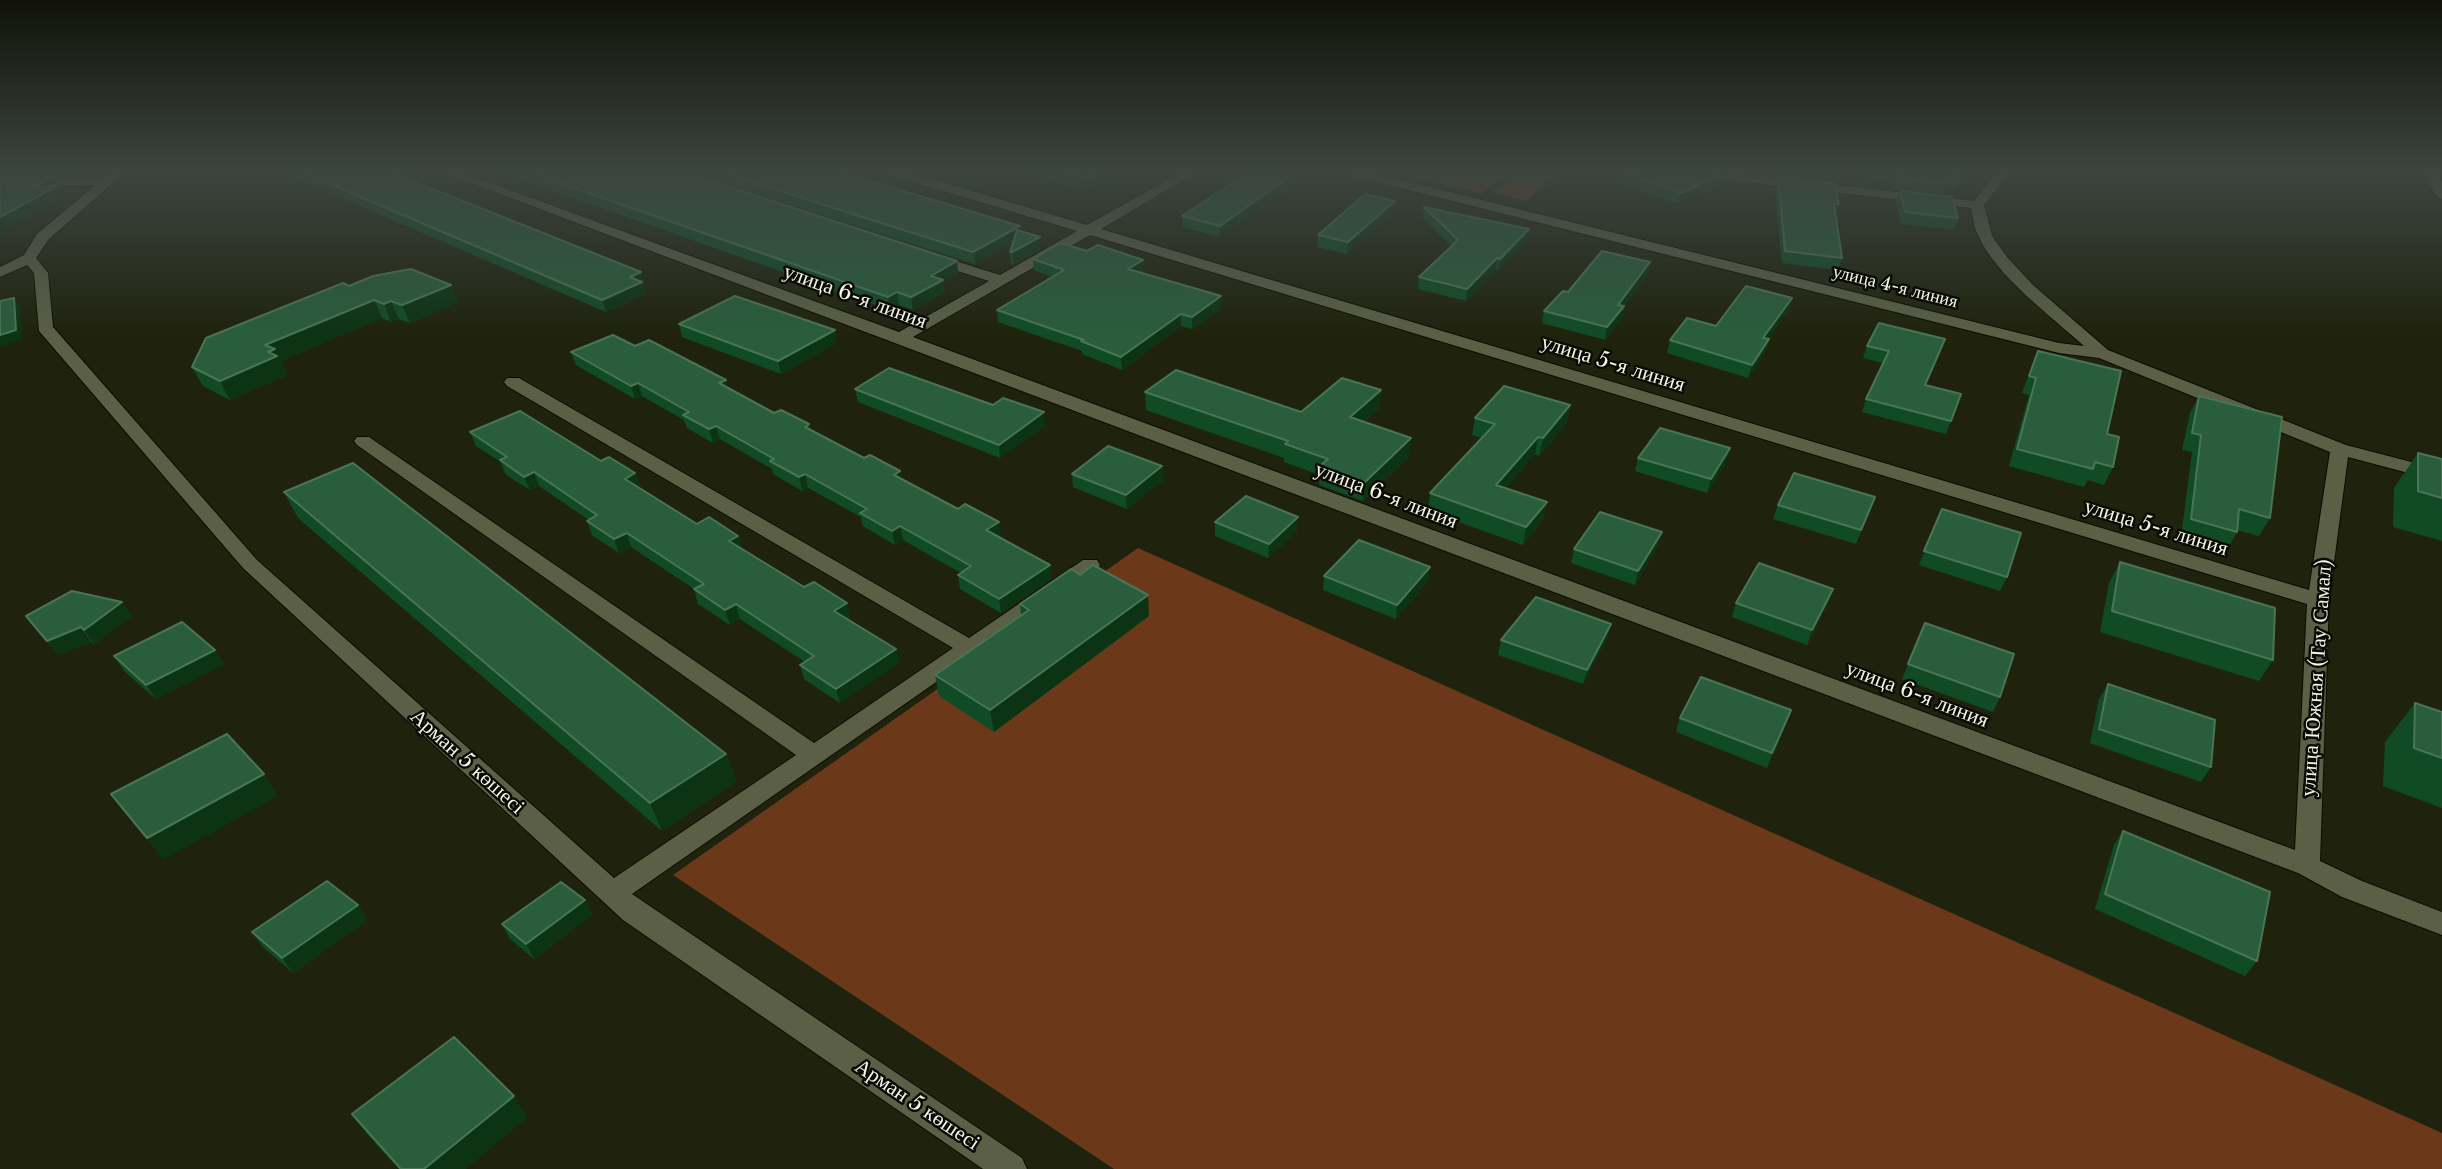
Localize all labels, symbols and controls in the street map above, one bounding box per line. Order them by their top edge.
street label: улица 6-я линия [780,259,930,335]
street label: улица 4-я линия [1830,261,1960,313]
street label: улица 5-я линия [1538,330,1688,398]
street label: улица 6-я линия [1311,457,1461,535]
street label: улица 5-я линия [2081,494,2231,562]
street label: улица Южная (Тау Самал) [2296,558,2338,798]
street label: улица 6-я линия [1842,656,1992,734]
street label: Арман 5 көшесі [405,704,529,820]
street label: Арман 5 көшесі [850,1054,984,1156]

